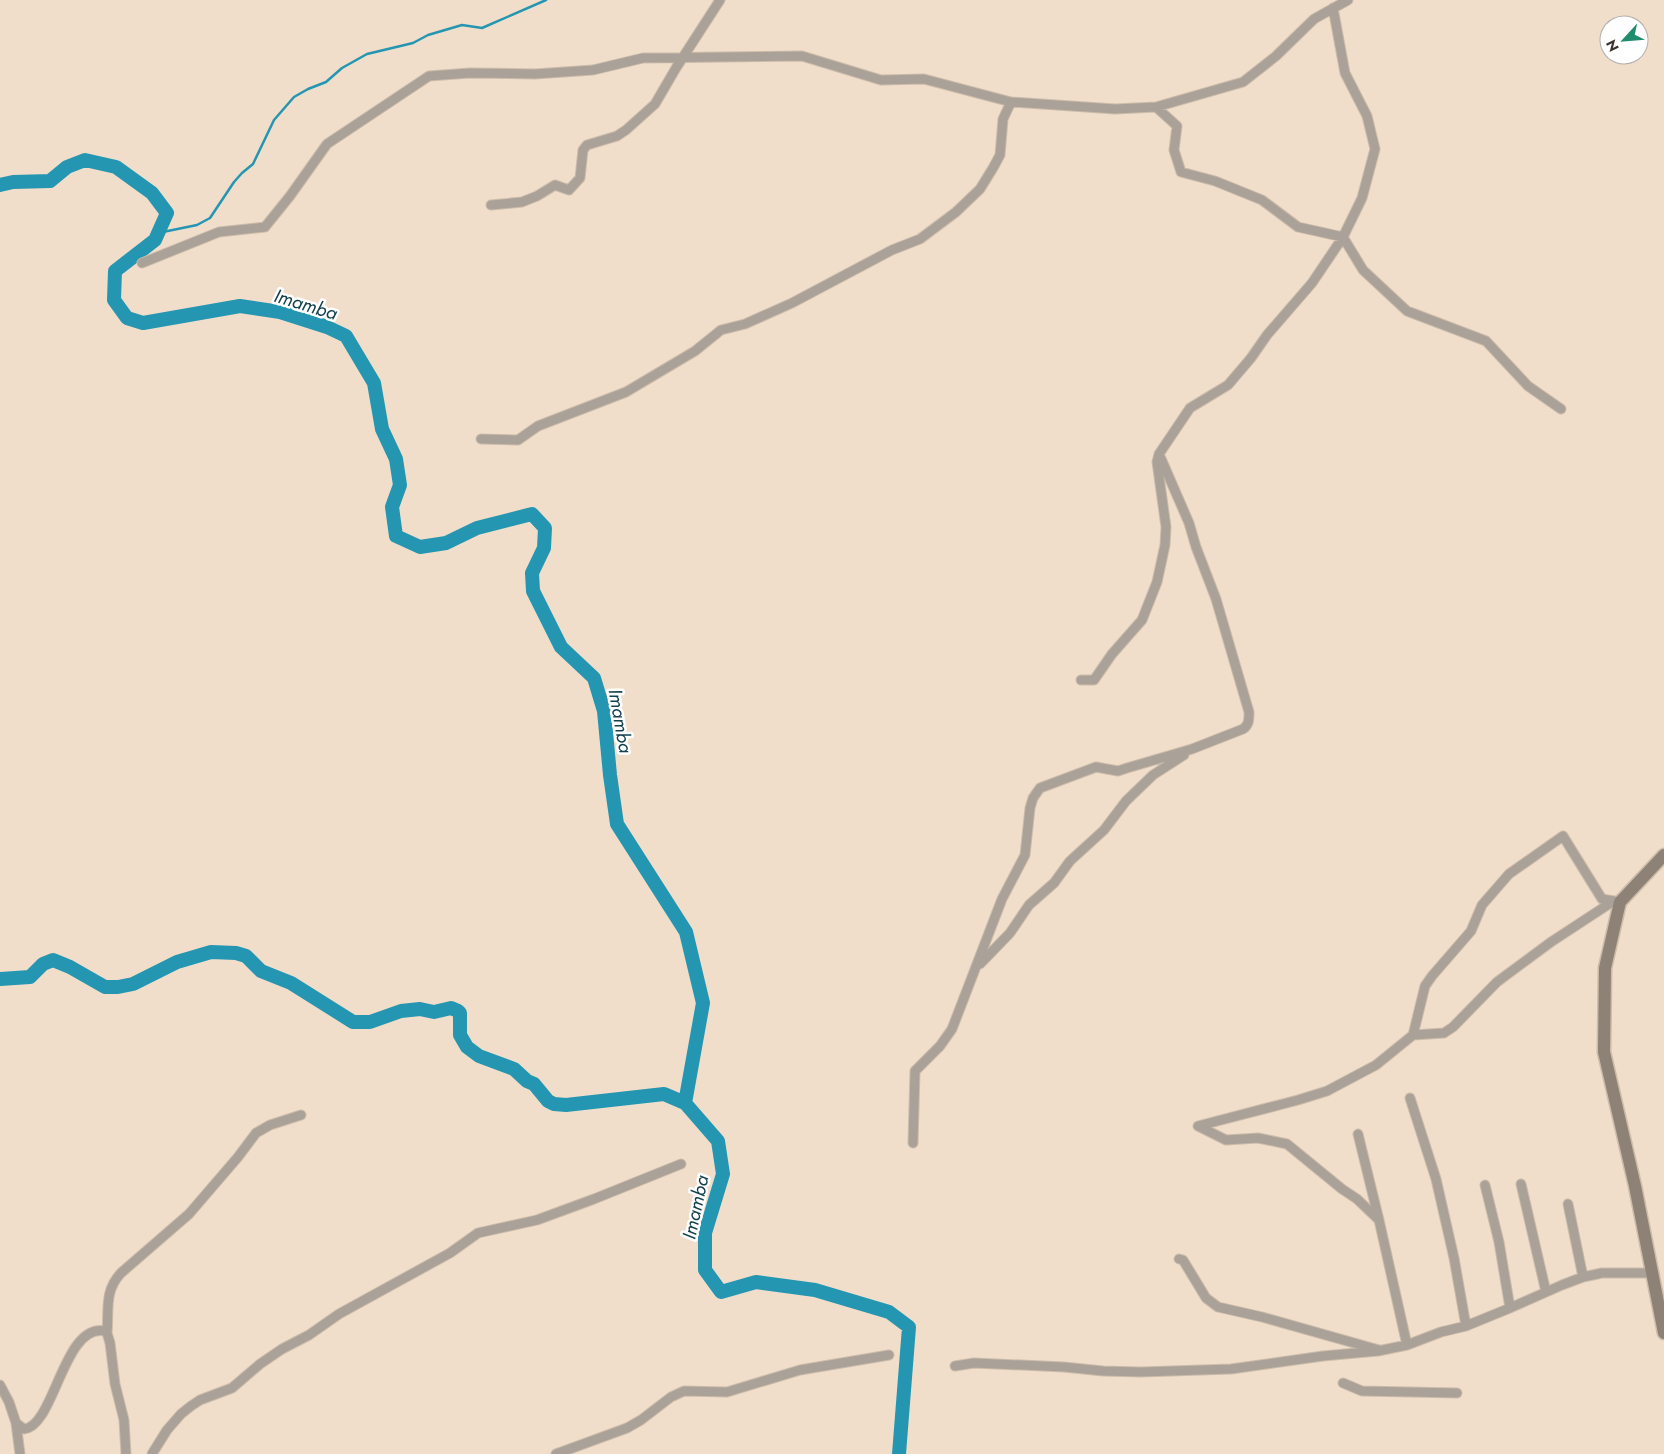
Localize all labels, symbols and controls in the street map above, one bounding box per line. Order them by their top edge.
north arrow [1599,15,1649,65]
text: N [1601,36,1624,55]
water label: Imamba [271,282,341,327]
water label: Imamba [602,687,640,756]
water label: Imamba [676,1172,716,1242]

